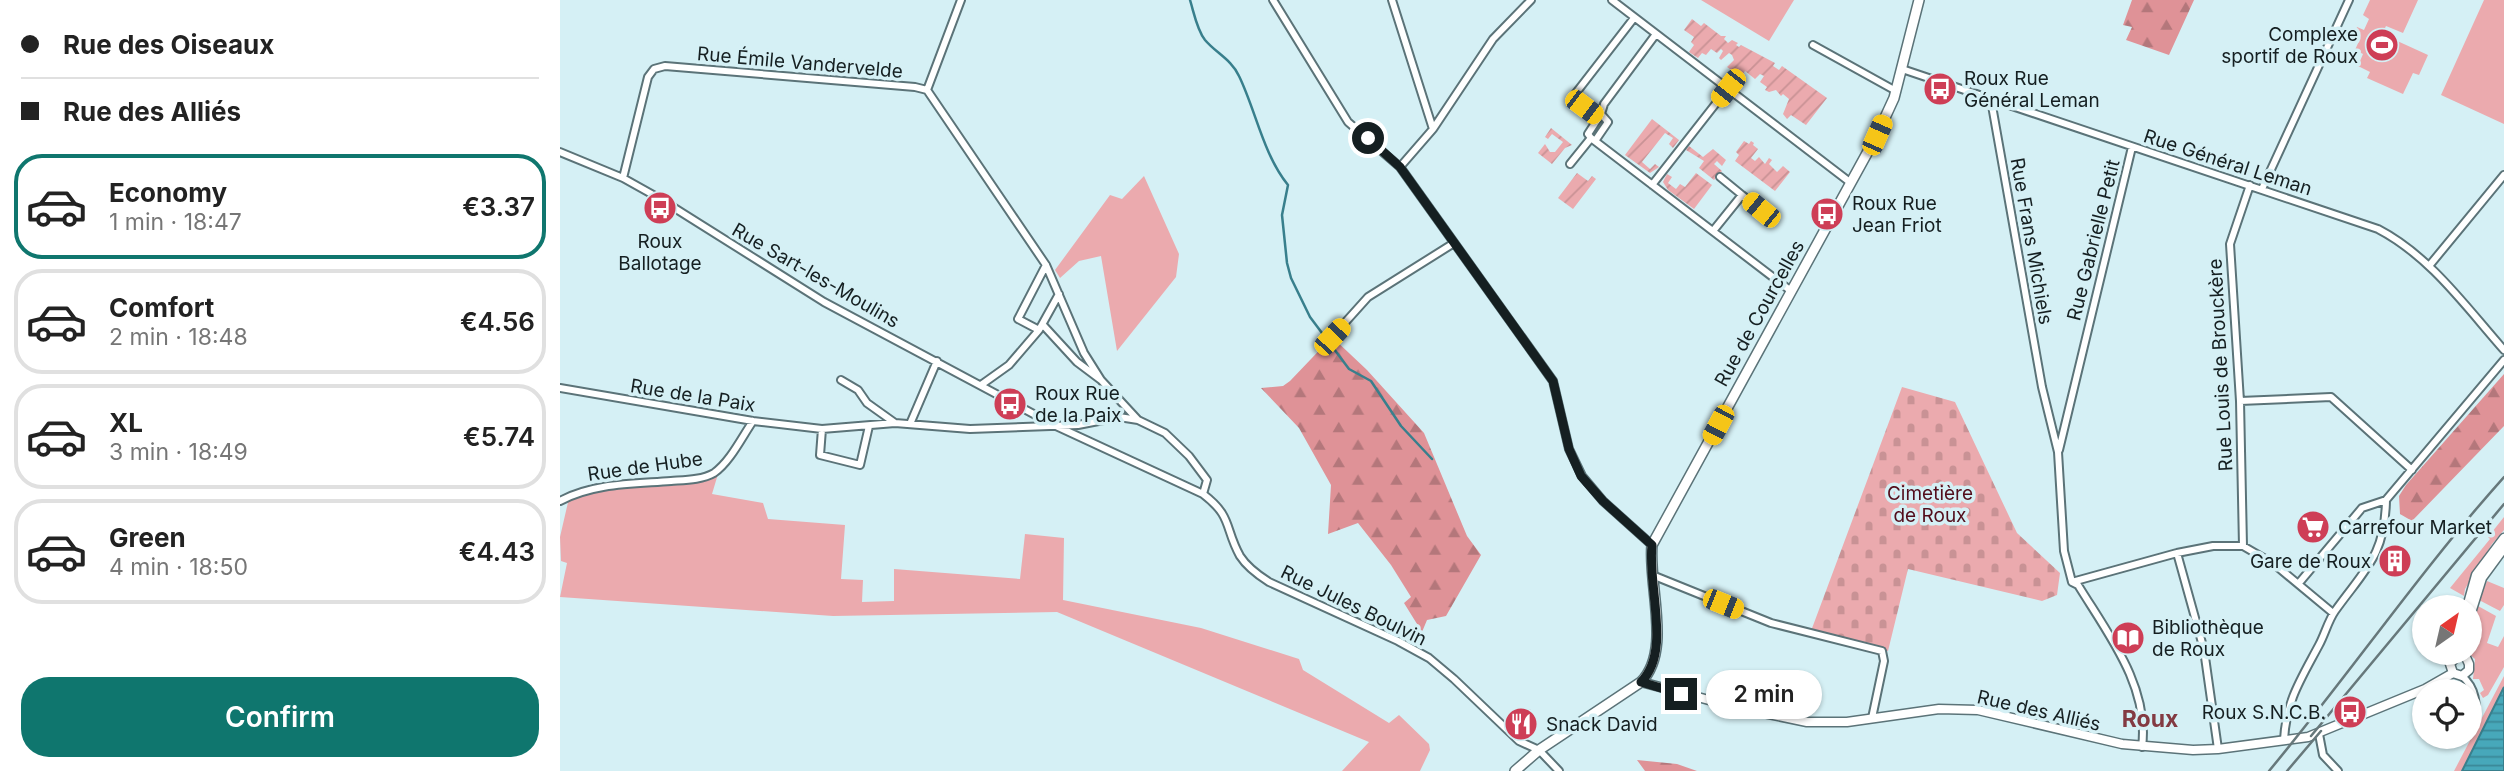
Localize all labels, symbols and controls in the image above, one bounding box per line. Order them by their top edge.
place label: Complexe sportif de Roux [2221,23,2358,68]
sports icon: Complexe sportif de Roux [2363,26,2401,64]
text: Rue des Oiseaux [63,29,274,60]
street label: Rue Émile Vandervelde [696,41,904,83]
car [1707,65,1750,111]
place label: Roux Rue Général Leman [1964,67,2100,112]
bus stop icon: Roux Rue Général Leman [1921,70,1959,108]
car [1561,86,1608,128]
text: Rue des Alliés [63,96,241,127]
car [1859,112,1896,158]
route start [1352,122,1384,154]
street label: Rue Général Leman [2141,124,2315,201]
street label: Rue Frans Michiels [2005,156,2058,326]
street label: Rue Gabrielle Petit [2062,157,2125,323]
icon: car [25,175,88,238]
text: Economy [109,177,227,208]
bus stop icon: Roux Ballotage [641,189,679,227]
car [1739,189,1784,231]
text: €3.37 [462,191,535,222]
place label: Roux Rue Jean Friot [1852,192,1942,237]
bus stop icon: Roux Rue Jean Friot [1808,195,1846,233]
text: 1 min · 18:47 [109,208,242,236]
street label: Rue Sart-les-Moulins [728,218,904,333]
place label: Roux Ballotage [618,230,702,275]
street label: Rue de Courcelles [1710,236,1809,390]
street label: Rue Louis de Brouckère [2203,258,2238,472]
icon: car [25,290,88,353]
text: Comfort [109,292,214,323]
text: €4.56 [460,306,535,337]
car [1310,314,1355,360]
text: 2 min · 18:48 [109,323,248,351]
street label: Rue de la Paix [629,374,757,417]
place label: Roux Rue de la Paix [1035,382,1121,427]
bus stop icon: Roux Rue de la Paix [991,385,1029,423]
car [1699,402,1738,448]
icon: car [25,405,88,468]
text: XL [109,407,143,438]
text: €5.74 [463,421,535,452]
text: 3 min · 18:49 [109,438,248,466]
street label: Rue de Hube [586,447,704,486]
park label: Cimetière de Roux [1887,482,1973,527]
supermarket icon: Carrefour Market [2294,508,2332,546]
place label: Carrefour Market [2338,516,2492,539]
icon: car [25,520,88,583]
text: Green [109,522,186,553]
text: €4.43 [459,536,535,567]
building icon: Gare de Roux [2376,542,2414,580]
place label: Gare de Roux [2250,550,2371,573]
text: 4 min · 18:50 [109,553,248,581]
street label: Rue Jules Boulvin [1277,560,1430,651]
car [1700,586,1747,622]
north arrow [2412,595,2482,665]
map controls [2412,595,2482,749]
place label: Bibliothèque de Roux [2152,616,2264,661]
library icon: Bibliothèque de Roux [2109,619,2147,657]
callout: 2 min [1706,670,1821,718]
button: Confirm [21,677,539,757]
route end [1665,678,1697,710]
button: locate [2412,679,2482,749]
text: 2 min [1734,680,1794,708]
street label: Rue des Alliés [1975,685,2103,736]
bus stop icon: Roux S.N.C.B. [2331,693,2369,731]
place label: Roux S.N.C.B. [2202,701,2326,724]
restaurant icon: Snack David [1502,705,1540,743]
district label: Roux [2122,705,2178,733]
place label: Snack David [1546,713,1658,736]

